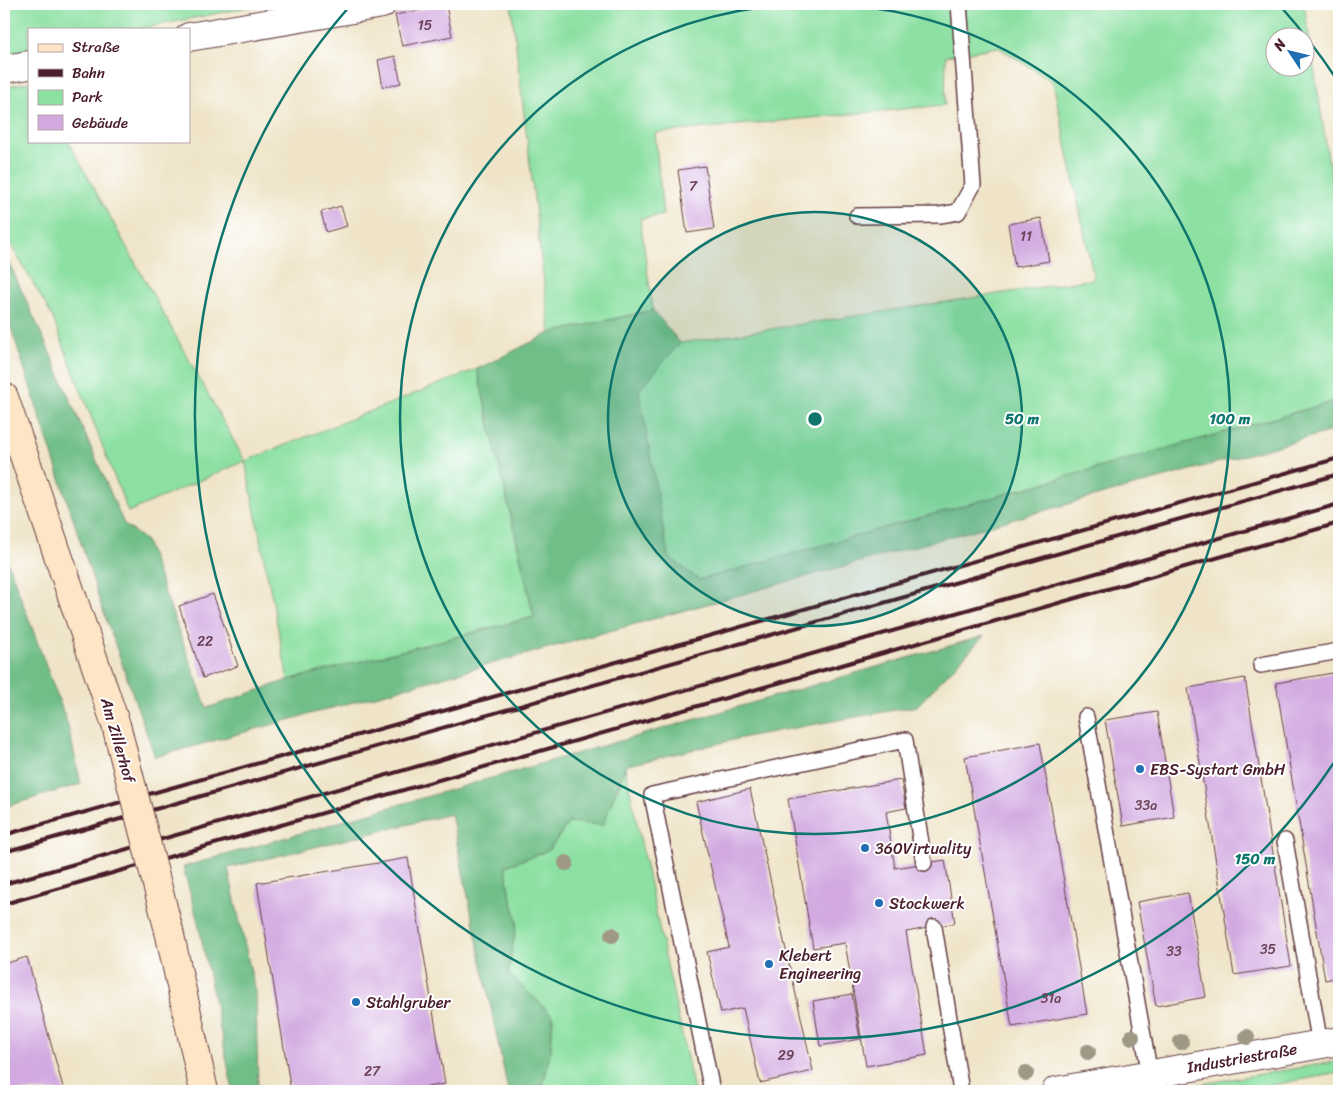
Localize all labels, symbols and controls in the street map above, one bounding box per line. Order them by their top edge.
house number: 15 [418,13,433,38]
legend [28,28,190,142]
north arrow [1266,28,1316,78]
text: N [1266,33,1293,57]
text: Straße [72,34,120,60]
text: Bahn [72,60,105,86]
text: Park [72,84,103,110]
text: Gebäude [72,110,128,136]
house number: 7 [689,174,698,199]
house number: 11 [1020,224,1032,249]
text: 50 m [1005,406,1040,432]
text: 100 m [1210,406,1251,432]
centre of rings [806,410,824,428]
house number: 22 [197,629,213,654]
street label: Am Zillerhof [92,693,145,788]
place label: EBS-Systart GmbH [1150,755,1286,784]
marker: EBS-Systart GmbH [1134,763,1146,775]
house number: 33a [1135,793,1157,818]
place label: 360Virtuality [875,834,972,863]
marker: 360Virtuality [859,842,871,854]
text: 150 m [1235,846,1276,872]
place label: Stockwerk [889,889,965,918]
marker: Stockwerk [873,897,885,909]
house number: 35 [1260,937,1277,962]
house number: 33 [1166,939,1182,964]
place label: Klebert Engineering [779,941,861,988]
marker: Klebert Engineering [763,958,775,970]
house number: 31a [1041,986,1061,1011]
place label: Stahlgruber [366,988,451,1017]
marker: Stahlgruber [350,996,362,1008]
street label: Industriestraße [1184,1034,1299,1082]
house number: 29 [778,1043,795,1068]
house number: 27 [364,1059,381,1084]

